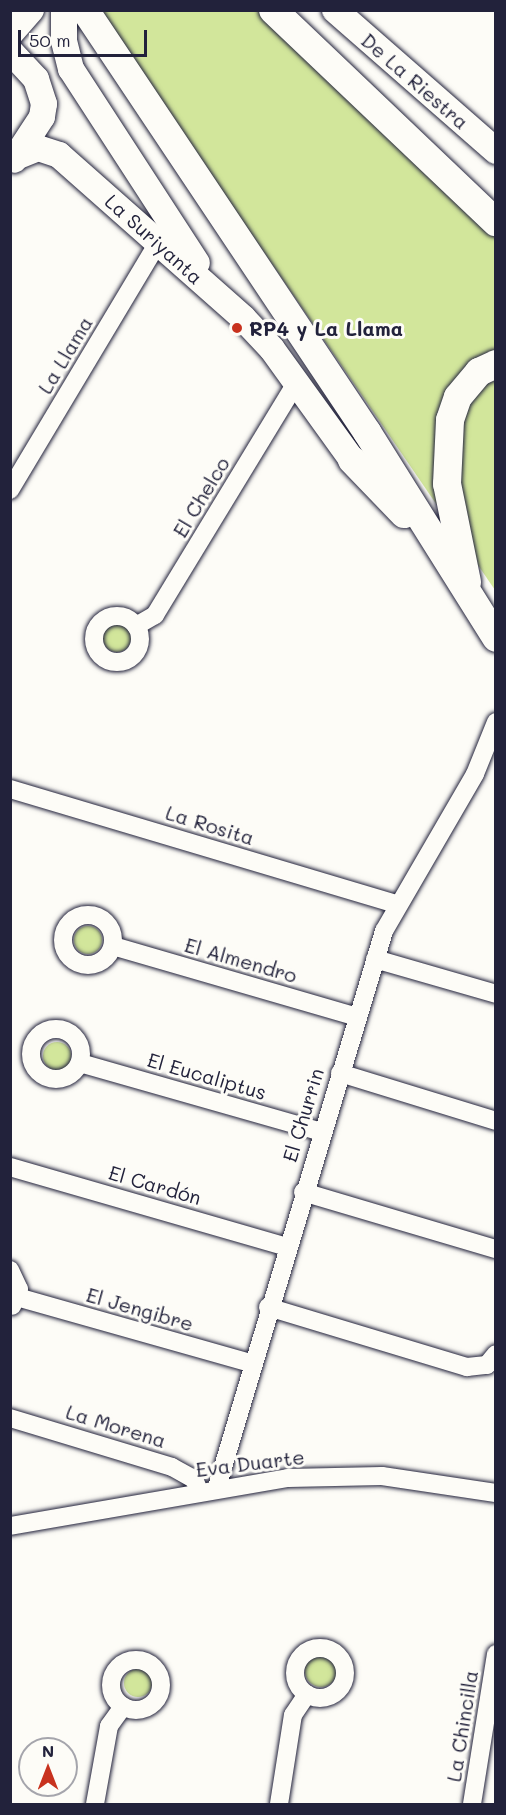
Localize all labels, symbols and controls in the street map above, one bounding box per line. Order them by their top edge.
scale bar [21,18,150,56]
text: 50 m [29,28,71,52]
street label: De La Riestra [356,28,474,134]
street label: La Suriyanta [100,189,208,289]
street label: La Llama [33,312,97,398]
place label: RP4 y La Llama [249,316,403,340]
marker: RP4 y La Llama [230,321,244,335]
street label: El Chelco [168,452,234,542]
street label: La Rosita [163,800,257,850]
street label: El Almendro [182,933,300,987]
street label: El Eucaliptus [145,1048,269,1104]
street label: El Churrin [277,1065,329,1165]
street label: El Cardón [106,1160,204,1210]
street label: El Jengibre [84,1282,196,1336]
street label: La Morena [63,1399,169,1453]
street label: Eva Duarte [194,1444,306,1482]
street label: La Chincilla [441,1669,483,1783]
north arrow [18,1737,78,1797]
text: N [42,1740,54,1761]

